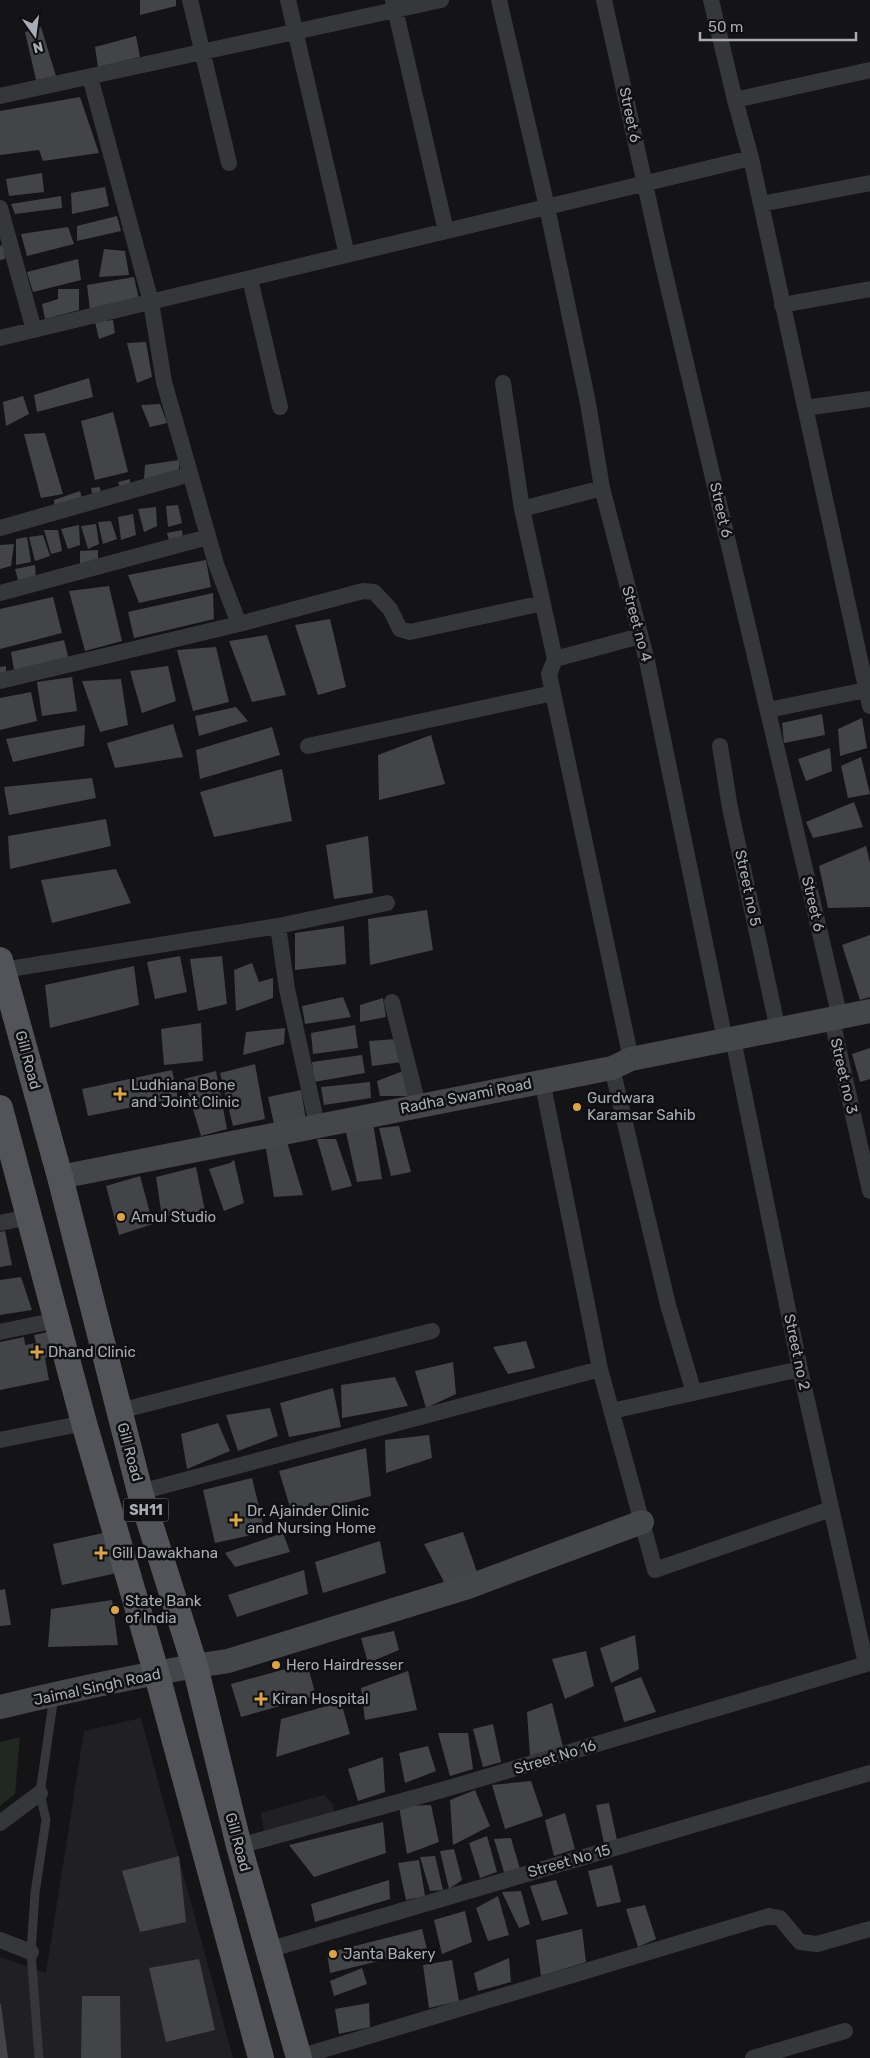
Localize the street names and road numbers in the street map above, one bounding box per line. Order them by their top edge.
street label: Street 6 [615,86,645,144]
street label: Street 6 [706,481,736,539]
street label: Street no 4 [618,584,656,664]
street label: Street no 5 [731,848,765,928]
street label: Street 6 [798,875,828,933]
street label: Gill Road [11,1029,45,1091]
street label: Street no 3 [827,1036,861,1116]
street label: Radha Swami Road [399,1074,533,1118]
street label: Street no 2 [780,1312,814,1392]
street label: Gill Road [113,1421,147,1483]
road number: SH11 [124,1498,168,1522]
street label: Jaimal Singh Road [32,1665,162,1709]
street label: Street No 16 [512,1736,598,1778]
street label: Gill Road [221,1811,255,1873]
street label: Street No 15 [526,1841,612,1881]

